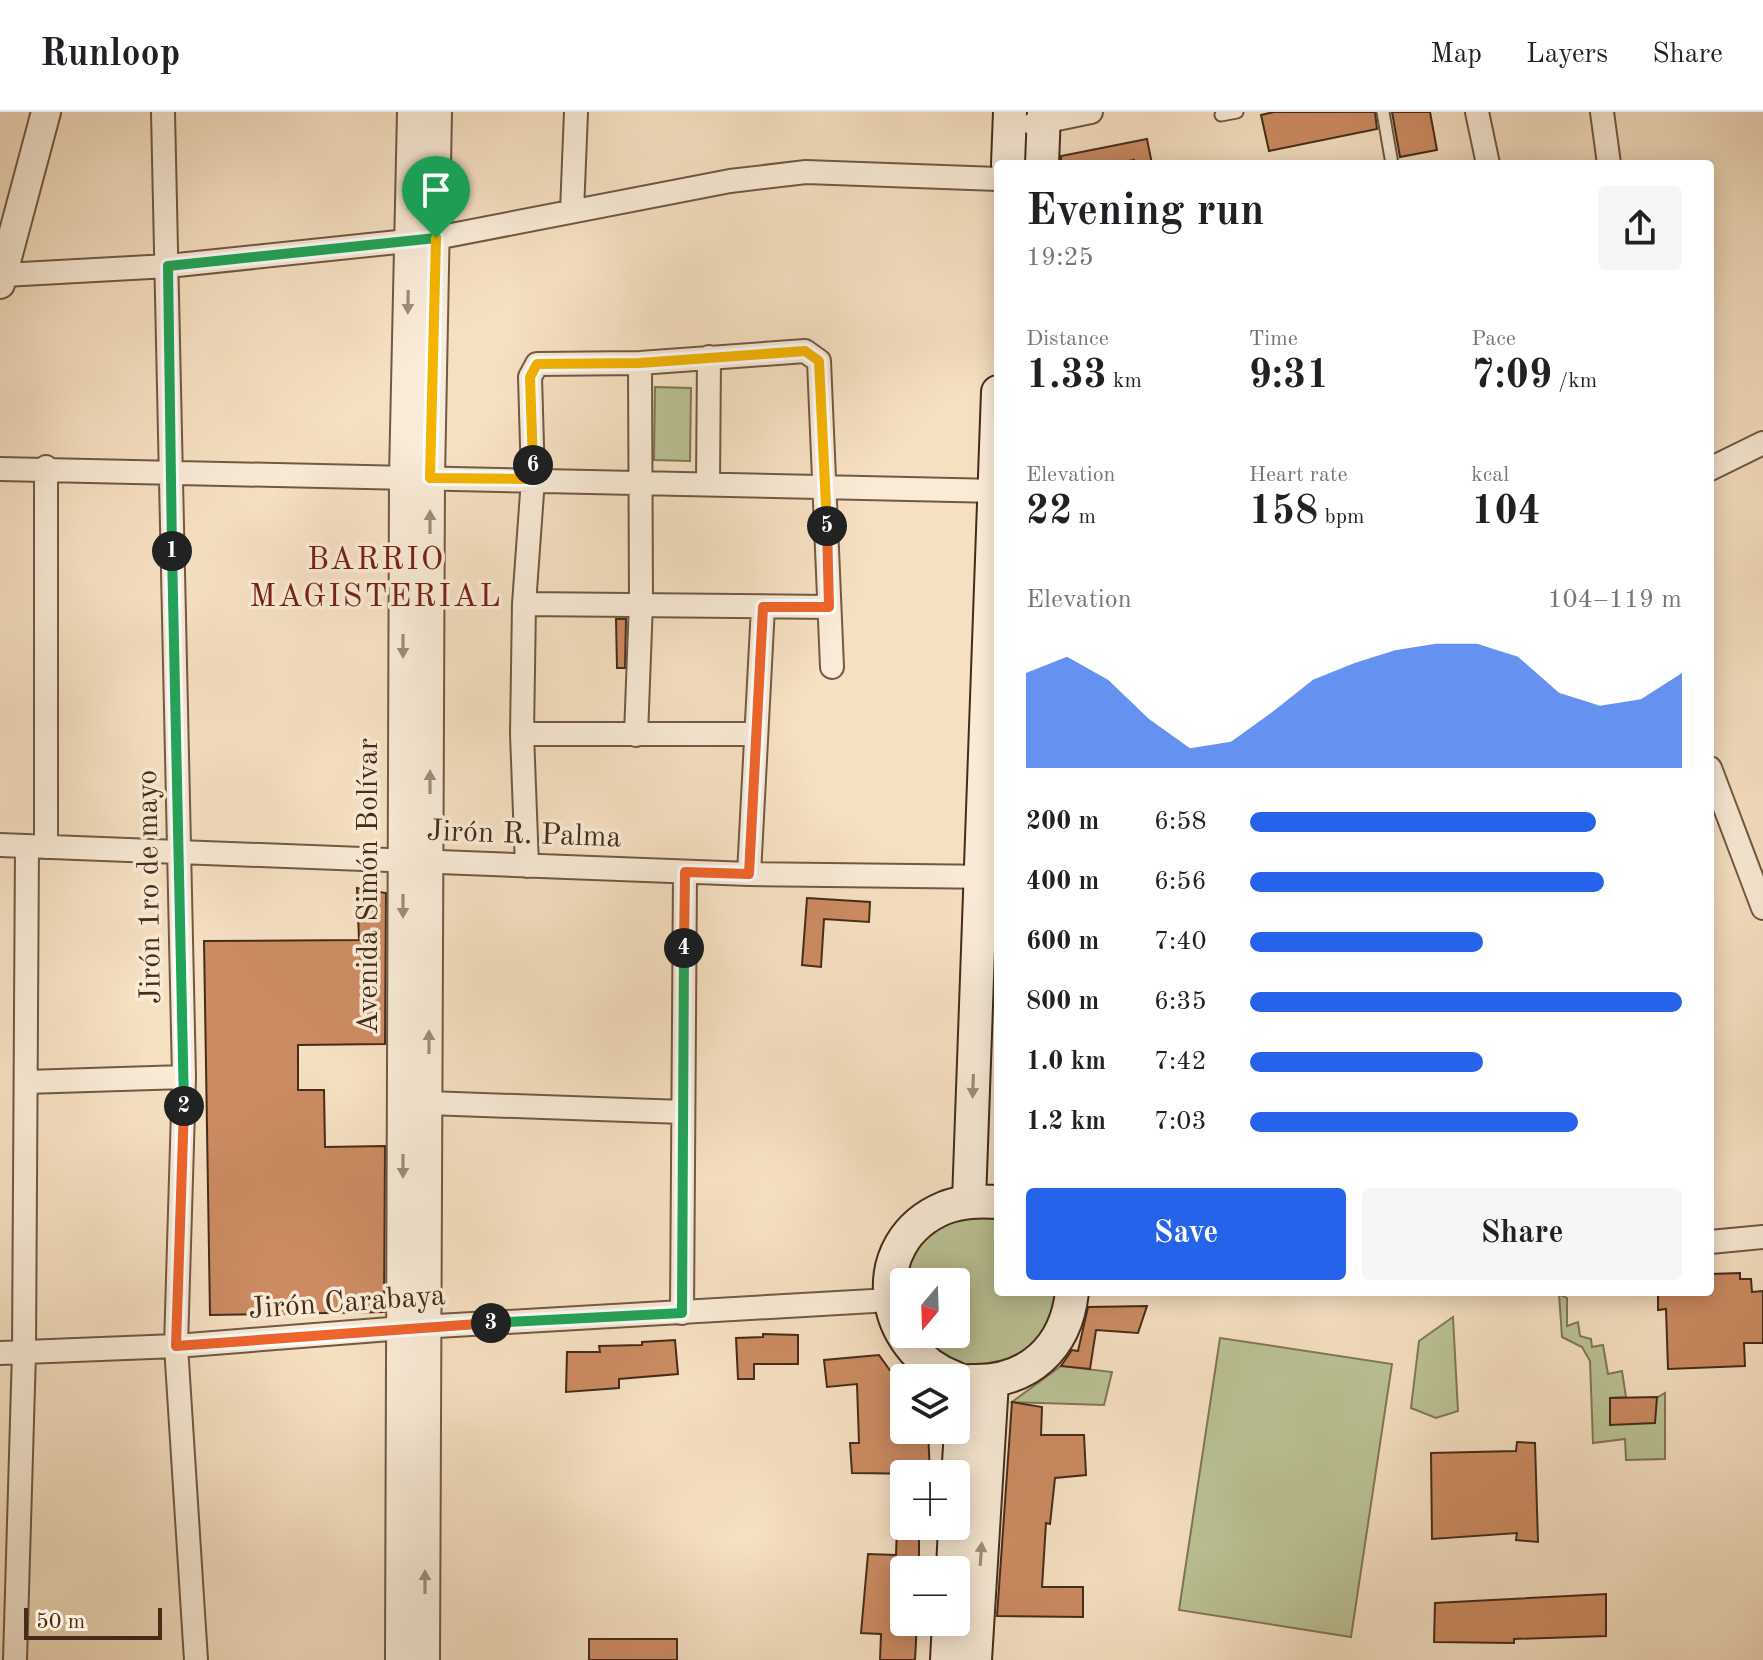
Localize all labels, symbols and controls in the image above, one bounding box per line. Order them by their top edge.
text: Runloop [40,36,180,74]
text: Map [1430,41,1482,69]
text: Layers [1526,41,1608,69]
text: Share [1652,41,1723,69]
pin [402,156,470,238]
icon: arrive [414,168,458,212]
button: share [1598,186,1682,270]
text: Evening run [1026,190,1264,234]
text: 19:25 [1026,245,1094,271]
one-way arrow [401,290,414,315]
text: Distance [1026,328,1109,350]
text: Time [1249,328,1298,350]
text: Pace [1471,328,1516,350]
text: 1.33 [1026,357,1107,397]
text: 9:31 [1249,357,1329,397]
text: 7:09 [1471,357,1552,397]
text: km [1107,370,1142,392]
text: /km [1552,370,1597,392]
pin: 6 [513,445,553,485]
text: 6 [527,454,539,476]
text: Elevation [1026,464,1116,486]
text: Heart rate [1249,464,1348,486]
text: kcal [1471,464,1509,486]
text: 22 [1026,493,1072,533]
text: 158 [1249,493,1318,533]
text: 104 [1471,493,1541,533]
pin: 5 [807,506,847,546]
text: m [1072,506,1096,528]
text: bpm [1318,506,1365,528]
one-way arrow [424,509,436,534]
text: 5 [821,515,833,537]
pin: 1 [152,531,192,571]
text: 1 [166,540,178,562]
district label: BARRIO MAGISTERIAL [249,545,503,614]
text: Elevation [1026,587,1132,613]
text: 104–119 m [1547,587,1682,613]
one-way arrow [397,634,409,659]
street label: Avenida Simón Bolívar [354,738,384,1034]
one-way arrow [424,769,436,794]
street label: Jirón 1ro de mayo [133,770,167,1004]
text: 200 m [1026,809,1099,835]
text: 6:58 [1154,809,1207,835]
street label: Jirón R. Palma [426,817,622,853]
text: 400 m [1026,869,1099,895]
text: 6:56 [1154,869,1207,895]
one-way arrow [397,894,409,919]
pin: 4 [664,928,704,968]
text: 600 m [1026,929,1099,955]
text: 7:40 [1154,929,1207,955]
text: 4 [678,937,690,959]
text: 800 m [1026,989,1099,1015]
text: 6:35 [1154,989,1207,1015]
one-way arrow [423,1029,435,1054]
text: 1.0 km [1026,1049,1106,1075]
text: 7:42 [1154,1049,1207,1075]
one-way arrow [966,1074,979,1099]
pin: 2 [164,1086,204,1126]
text: 2 [178,1095,190,1117]
text: 1.2 km [1026,1109,1106,1135]
text: 7:03 [1154,1109,1207,1135]
one-way arrow [397,1154,409,1179]
button: Save [1026,1188,1346,1280]
button: Share [1362,1188,1682,1280]
north arrow [890,1268,970,1348]
map controls [890,1268,970,1636]
street label: Jirón Carabaya [247,1281,447,1325]
pin: 3 [471,1303,511,1343]
text: 3 [485,1312,497,1334]
button: layers [890,1364,970,1444]
button: + [890,1460,970,1540]
one-way arrow [975,1541,988,1566]
button: − [890,1556,970,1636]
one-way arrow [419,1569,431,1594]
scale bar [24,1604,162,1640]
text: 50 m [36,1611,85,1633]

